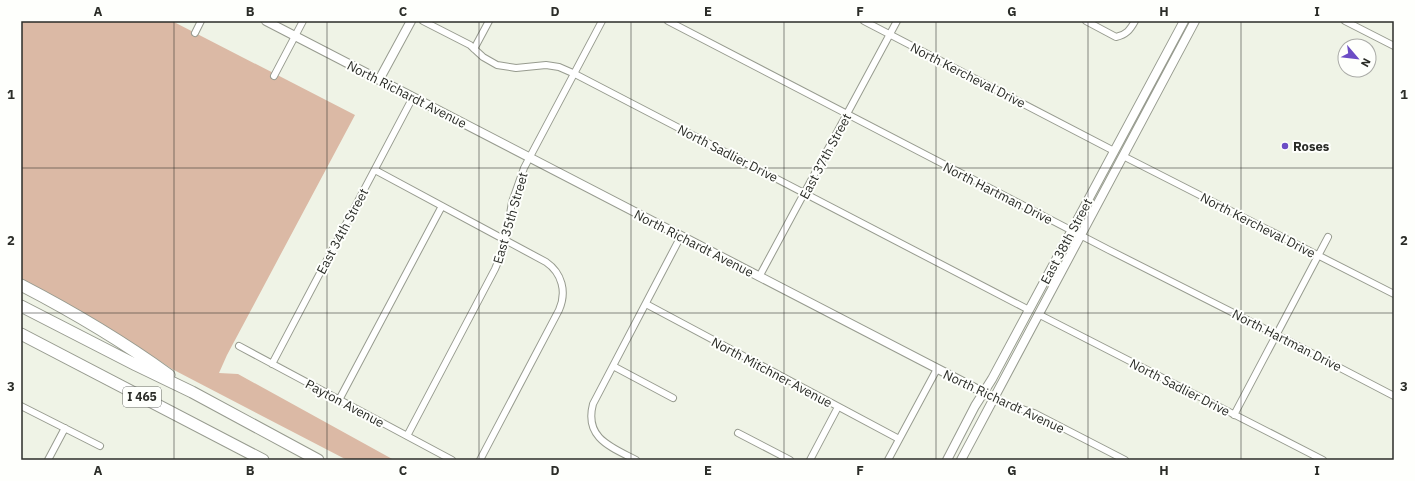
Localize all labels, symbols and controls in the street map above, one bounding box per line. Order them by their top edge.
text: A [94,3,103,20]
text: B [246,3,255,20]
text: C [399,3,408,20]
text: D [550,3,560,20]
text: E [704,3,712,20]
text: F [856,3,864,20]
text: G [1007,3,1017,20]
text: H [1159,3,1169,20]
text: I [1314,3,1320,20]
north arrow [1337,38,1377,78]
street label: North Kercheval Drive [907,39,1028,112]
text: N [1358,56,1374,70]
street label: North Richardt Avenue [344,57,469,132]
text: 1 [7,86,15,103]
text: 1 [1400,86,1408,103]
street label: East 37th Street [796,110,855,202]
street label: North Sadlier Drive [675,121,781,186]
place label: Roses [1293,138,1330,155]
marker: Roses [1280,141,1290,151]
street label: North Hartman Drive [940,158,1055,228]
street label: East 35th Street [489,170,532,266]
street label: East 34th Street [313,185,372,277]
street label: North Kercheval Drive [1197,189,1318,262]
street label: East 38th Street [1037,195,1096,287]
street label: North Richardt Avenue [631,206,756,281]
text: 2 [7,232,15,249]
text: 2 [1400,232,1408,249]
street label: North Hartman Drive [1229,305,1344,375]
street label: North Mitchner Avenue [708,333,835,411]
street label: North Sadlier Drive [1127,355,1233,420]
street label: North Richardt Avenue [940,366,1067,437]
street label: Payton Avenue [302,376,387,431]
text: 3 [7,378,15,395]
text: 3 [1400,378,1408,395]
road number: I 465 [123,387,161,407]
text: A [94,462,103,479]
text: B [246,462,255,479]
text: C [399,462,408,479]
text: D [550,462,560,479]
text: E [704,462,712,479]
text: F [856,462,864,479]
text: G [1007,462,1017,479]
text: H [1159,462,1169,479]
text: I [1314,462,1320,479]

